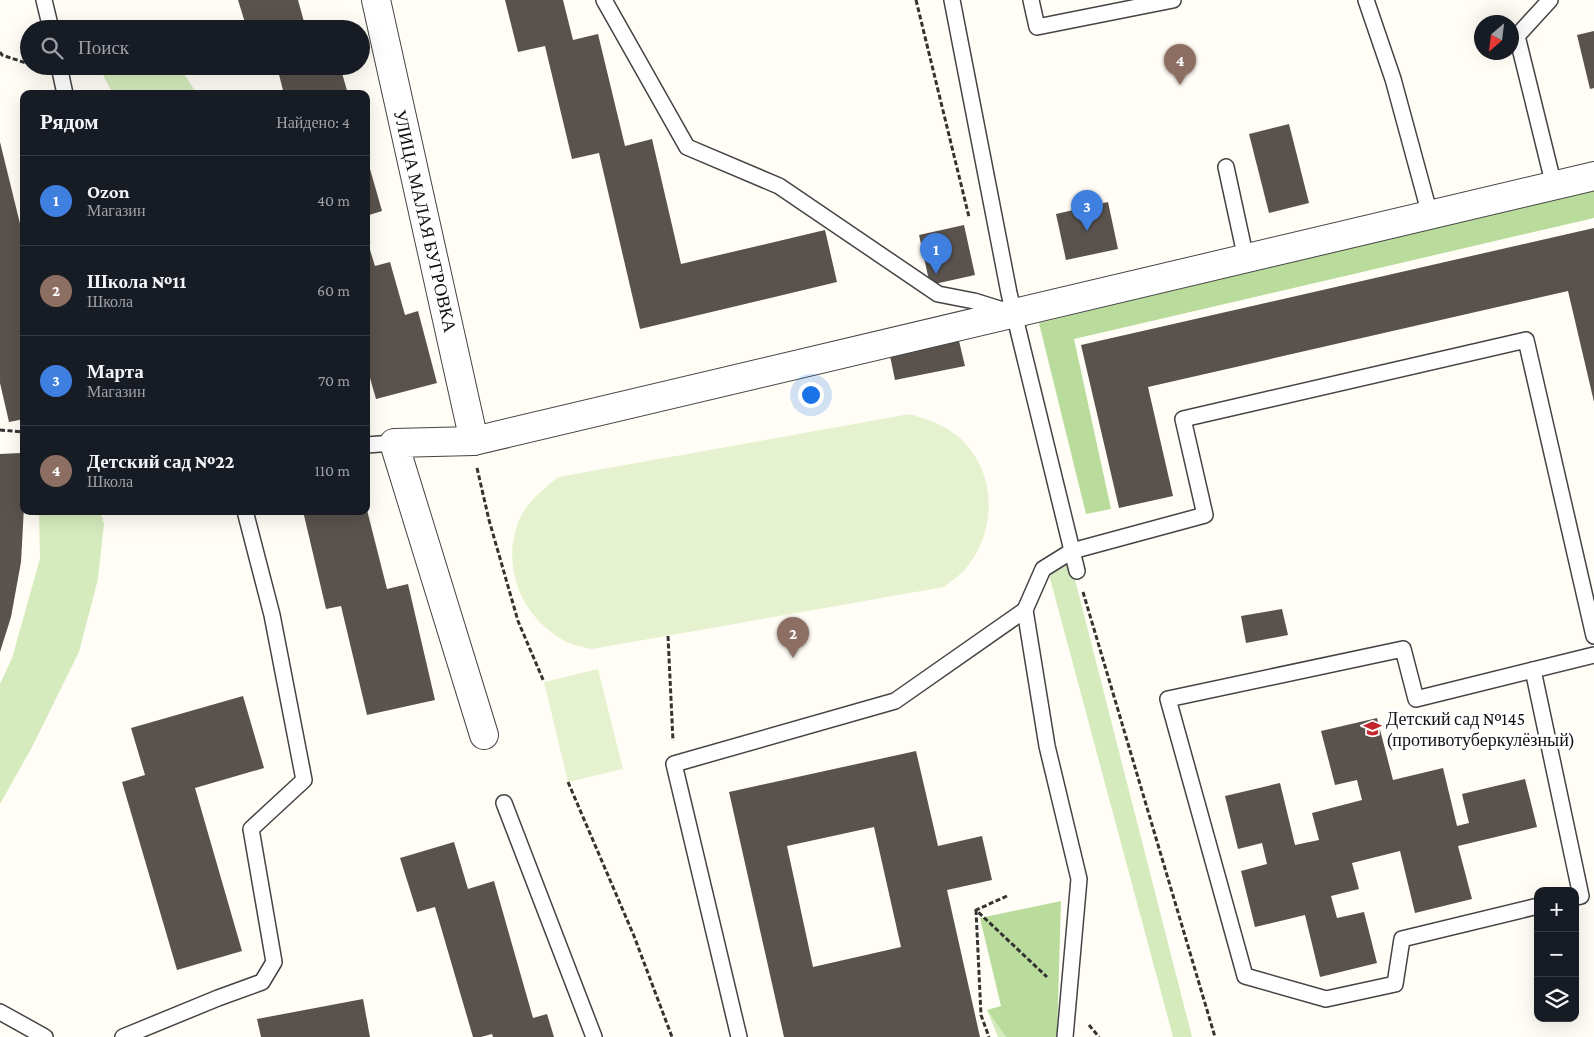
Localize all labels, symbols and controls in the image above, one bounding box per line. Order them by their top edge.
north arrow [1474,15,1519,60]
search box [20,20,370,75]
icon: search [38,34,66,62]
text: Поиск [78,37,129,58]
pin: 4 [1164,44,1196,85]
street label: УЛИЦА МАЛАЯ БУГРОВКА [390,108,460,334]
text: Рядом [40,110,99,134]
text: Найдено: 4 [276,114,350,131]
text: Ozon [87,181,130,202]
pin: 3 [1071,190,1103,231]
text: 1 [53,192,59,209]
text: 40 m [317,192,350,209]
text: Магазин [87,202,145,219]
pin: 1 [920,233,952,274]
text: Школа №11 [87,271,186,292]
text: 2 [52,282,60,299]
text: 60 m [317,282,350,299]
text: Школа [87,293,133,310]
text: Марта [87,361,144,382]
text: 3 [52,372,60,389]
text: 70 m [318,372,350,389]
your location [798,382,824,408]
text: Магазин [87,383,145,400]
text: Детский сад №22 [87,451,234,472]
text: 4 [52,462,60,479]
text: 110 m [314,462,350,479]
text: Школа [87,473,133,490]
pin: 2 [777,617,809,658]
place label: Детский сад №145 (противотуберкулёзный) [1386,709,1575,751]
school or university icon: Детский сад №145 (противотуберкулёзный) [1362,719,1382,739]
map controls [1534,887,1579,1022]
button: + [1534,887,1579,932]
button: − [1534,932,1579,977]
button: layers [1534,977,1579,1022]

